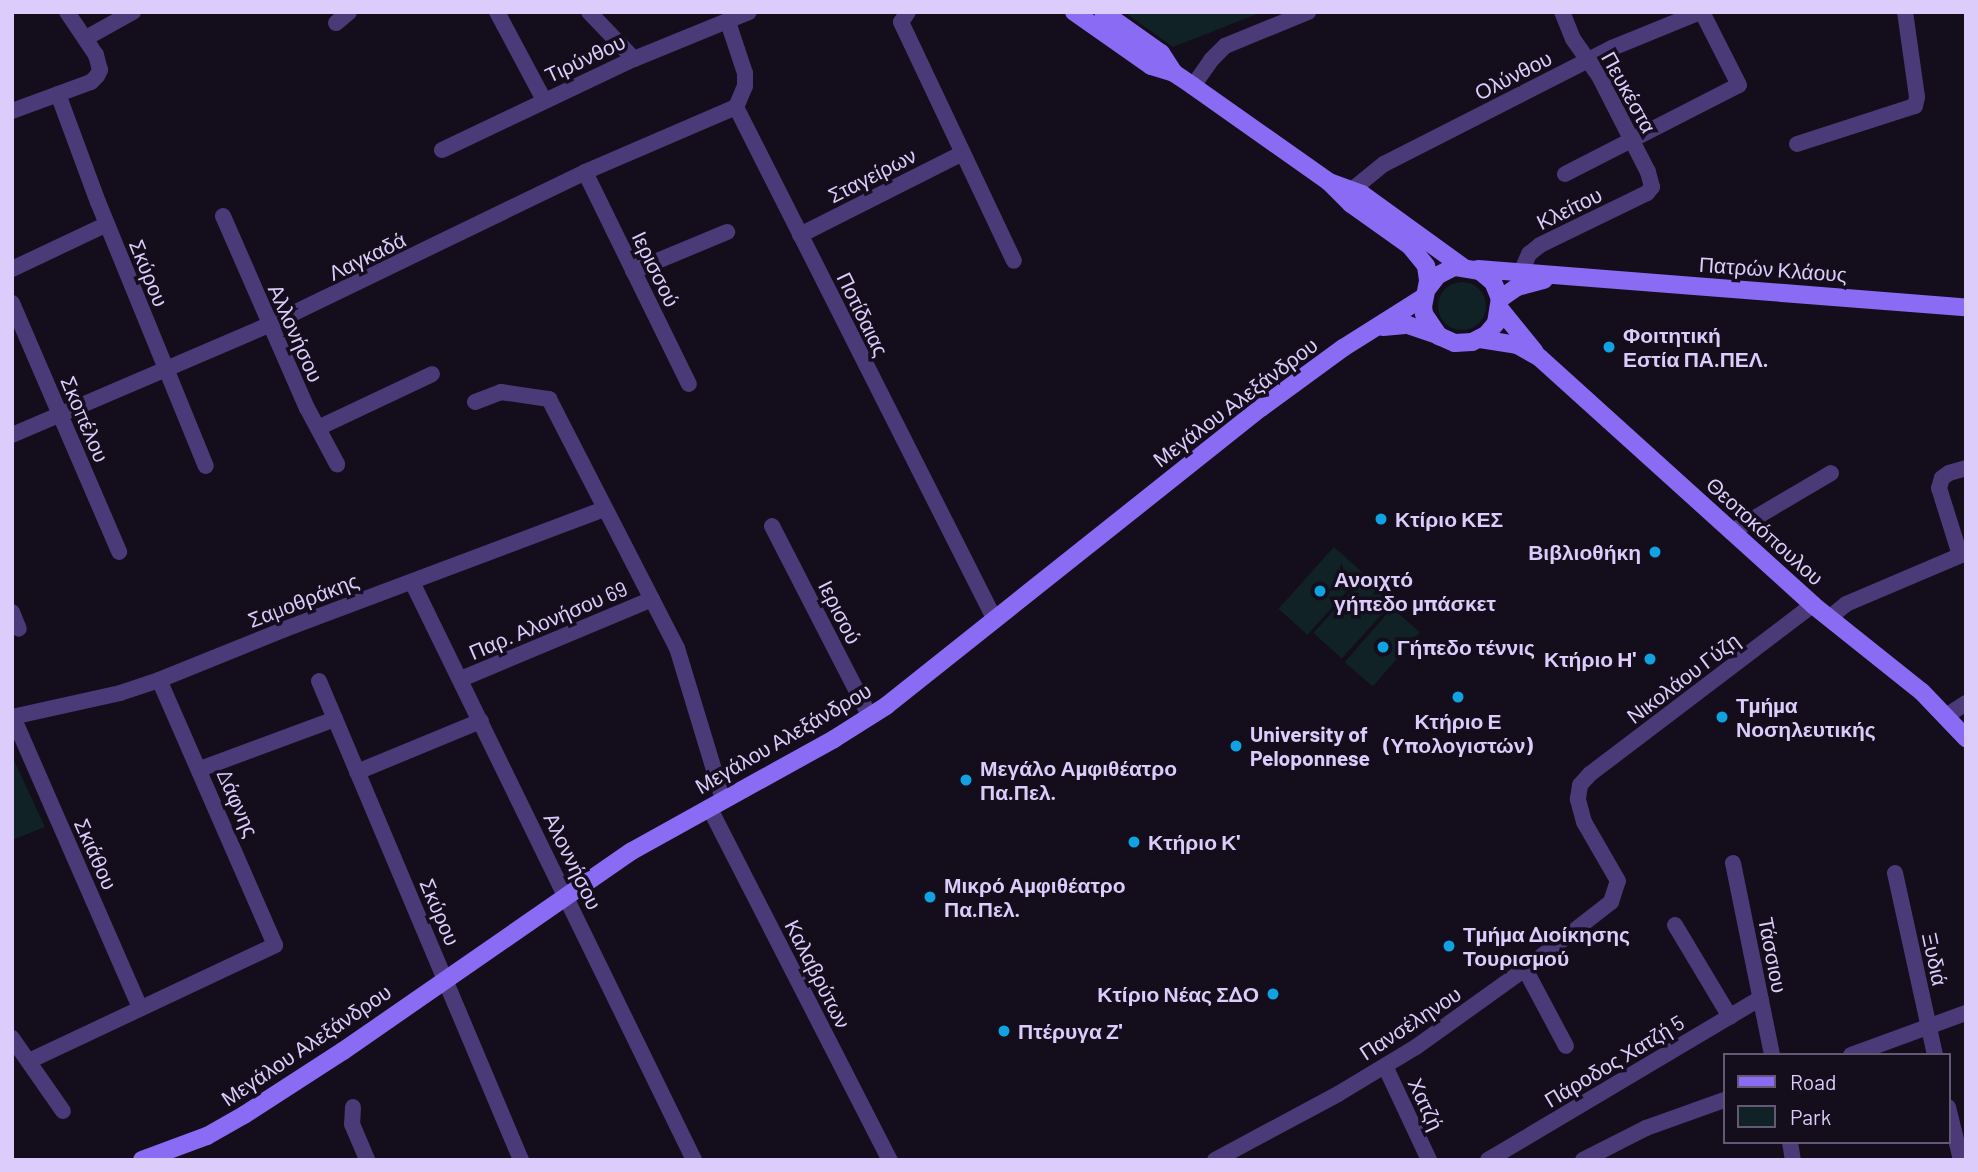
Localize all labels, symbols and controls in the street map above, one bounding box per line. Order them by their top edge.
street label: Τιρύνθου [541,29,629,87]
street label: Ολύνθου [1470,45,1556,105]
street label: Πευκέστα [1596,47,1662,137]
street label: Σταγείρων [824,142,920,208]
street label: Κλείτου [1532,181,1606,235]
street label: Λαγκαδά [324,227,410,285]
street label: Ιερισσού [627,227,685,311]
street label: Σκύρου [124,236,174,310]
street label: Πατρών Κλάους [1698,251,1848,287]
street label: Ποτίδαιας [832,268,894,360]
street label: Αλλονήσου [263,280,329,386]
place label: Φοιτητική Εστία ΠΑ.ΠΕΛ. [1623,322,1769,372]
street label: Μεγάλου Αλεξάνδρου [1148,332,1322,472]
marker: Φοιτητική Εστία ΠΑ.ΠΕΛ. [1601,339,1617,355]
street label: Σκοπέλου [56,372,114,466]
street label: Θεοτοκόπουλου [1701,472,1829,590]
place label: Κτίριο ΚΕΣ [1395,506,1503,532]
marker: Κτίριο ΚΕΣ [1373,511,1389,527]
place label: Βιβλιοθήκη [1528,539,1641,565]
marker: Βιβλιοθήκη [1647,544,1663,560]
place label: Ανοιχτό γήπεδο μπάσκετ [1334,566,1496,616]
street label: Σαμοθράκης [244,567,362,633]
street label: Παρ. Αλονήσου 69 [465,575,631,665]
street label: Ιερισού [813,576,867,648]
marker: Ανοιχτό γήπεδο μπάσκετ [1312,583,1328,599]
street label: Νικολάου Γύζη [1622,627,1744,729]
place label: Γήπεδο τέννις [1397,634,1535,660]
marker: Γήπεδο τέννις [1375,639,1391,655]
place label: Κτήριο Η' [1544,646,1636,672]
marker: Κτήριο Η' [1642,651,1658,667]
street label: Μεγάλου Αλεξάνδρου [690,677,876,799]
marker: Κτήριο Ε (Υπολογιστών) [1450,689,1466,705]
place label: Τμήμα Νοσηλευτικής [1736,692,1876,742]
place label: Κτήριο Ε (Υπολογιστών) [1383,708,1533,758]
marker: Τμήμα Νοσηλευτικής [1714,709,1730,725]
place label: University of Peloponnese [1250,721,1370,771]
marker: University of Peloponnese [1228,738,1244,754]
place label: Μεγάλο Αμφιθέατρο Πα.Πελ. [980,755,1177,805]
street label: Δάφνης [212,765,264,841]
marker: Μεγάλο Αμφιθέατρο Πα.Πελ. [958,772,974,788]
street label: Αλοννήσου [539,808,607,914]
street label: Σκιάθου [69,815,123,893]
place label: Κτήριο Κ' [1148,829,1240,855]
marker: Κτήριο Κ' [1126,834,1142,850]
place label: Μικρό Αμφιθέατρο Πα.Πελ. [944,872,1126,922]
street label: Σκύρου [415,875,465,949]
marker: Μικρό Αμφιθέατρο Πα.Πελ. [922,889,938,905]
street label: Καλαβρύτων [780,915,856,1033]
street label: Τάσσιου [1753,915,1793,995]
place label: Τμήμα Διοίκησης Τουρισμού [1463,921,1630,971]
street label: Ξυδιά [1917,930,1953,988]
marker: Τμήμα Διοίκησης Τουρισμού [1441,938,1457,954]
street label: Μεγάλου Αλεξάνδρου [216,979,396,1111]
place label: Κτίριο Νέας ΣΔΟ [1097,981,1259,1007]
street label: Πανσέληνου [1355,981,1465,1065]
marker: Κτίριο Νέας ΣΔΟ [1265,986,1281,1002]
street label: Πάροδος Χατζή 5 [1540,1009,1688,1113]
place label: Πτέρυγα Ζ' [1018,1018,1122,1044]
marker: Πτέρυγα Ζ' [996,1023,1012,1039]
legend [1722,1053,1950,1144]
text: Road [1790,1069,1836,1094]
street label: Χατζή [1403,1074,1449,1134]
text: Park [1790,1104,1831,1129]

